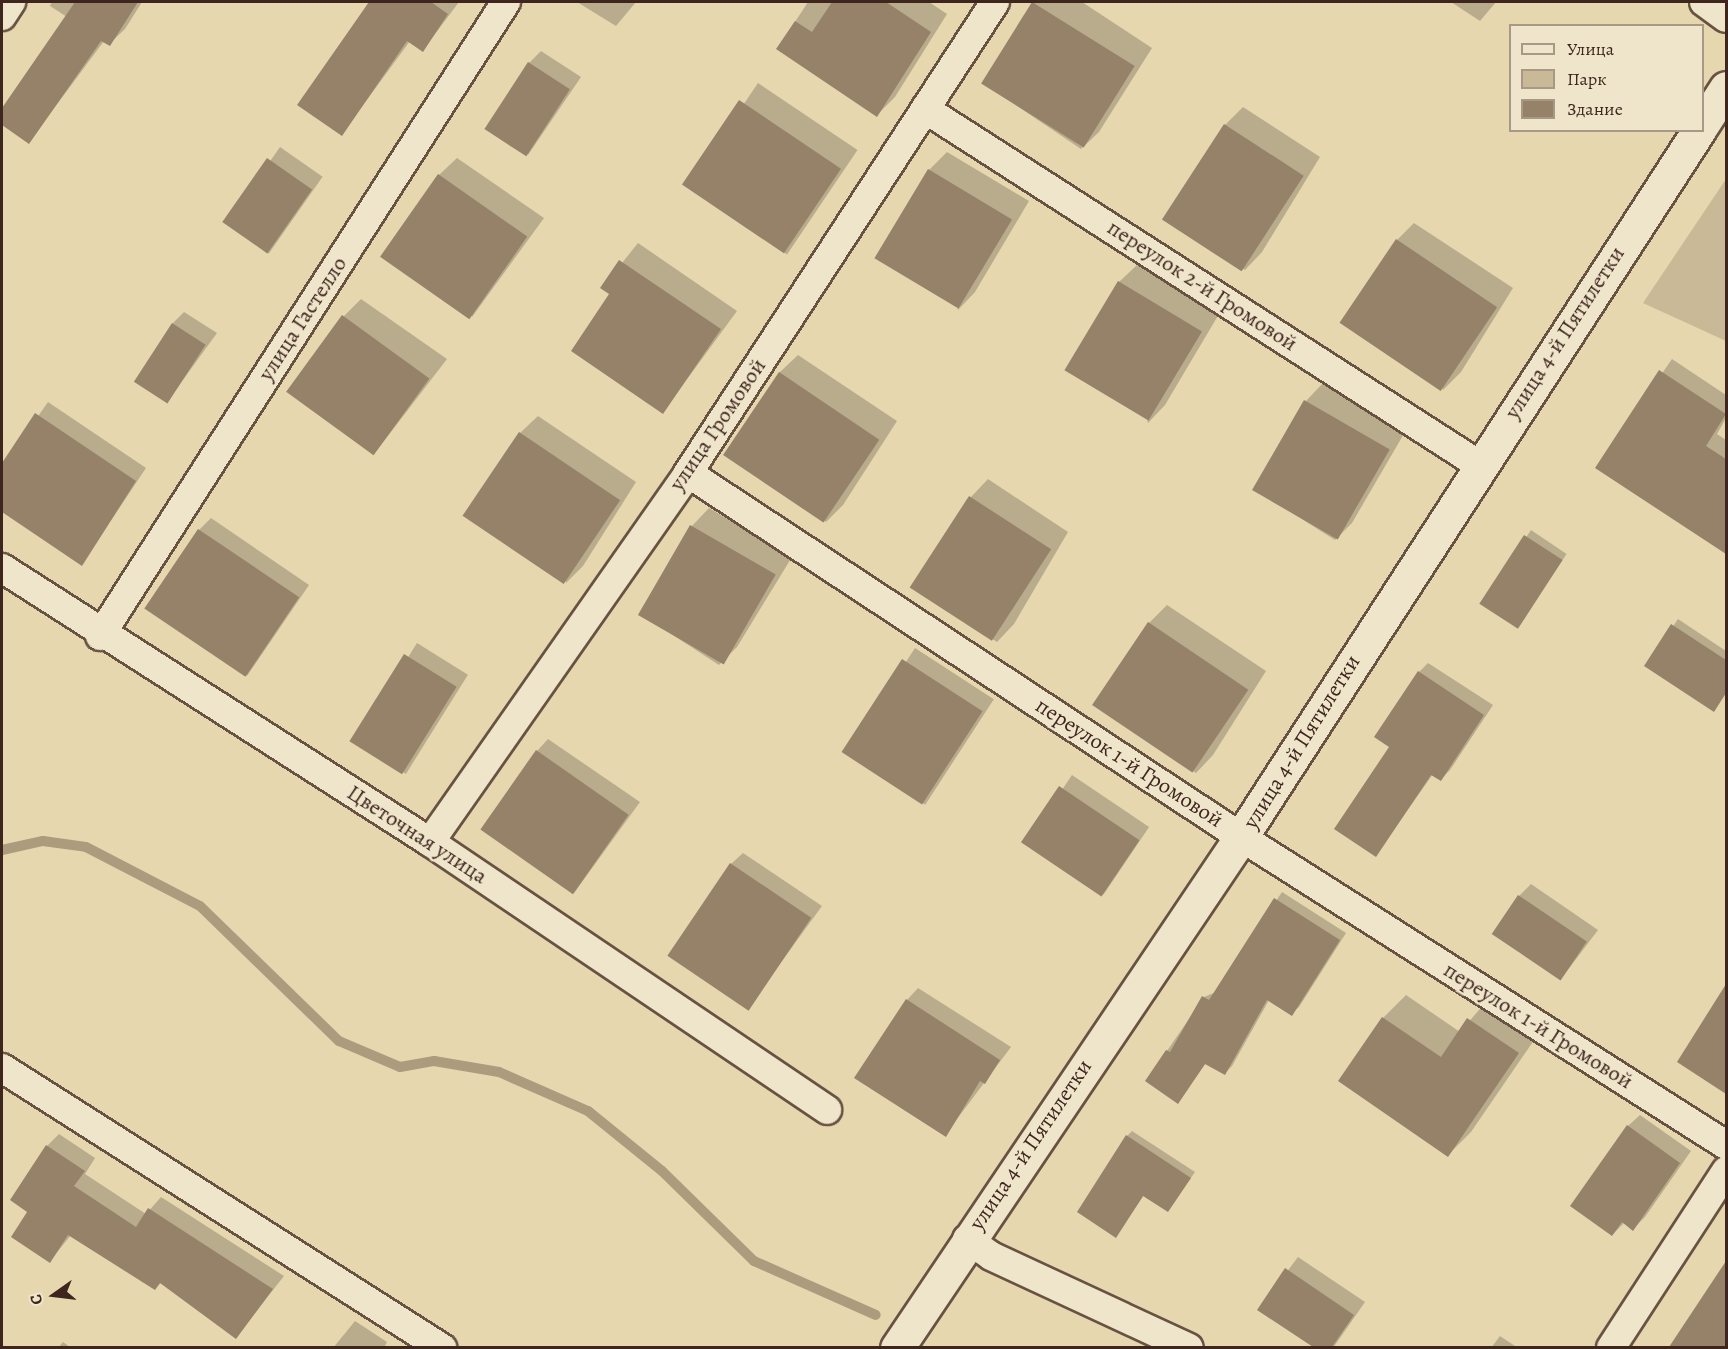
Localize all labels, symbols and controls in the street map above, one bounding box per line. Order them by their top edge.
legend [1509,24,1704,132]
text: Улица [1567,37,1614,61]
text: Парк [1567,67,1607,91]
text: Здание [1567,97,1623,121]
street label: переулок 2-й Громовой [1102,215,1302,357]
street label: улица 4-й Пятилетки [1499,242,1631,424]
street label: улица Гастелло [253,252,353,386]
street label: улица Громовой [664,354,772,496]
street label: улица 4-й Пятилетки [1238,650,1366,834]
street label: переулок 1-й Громовой [1030,693,1228,833]
street label: Цветочная улица [342,780,492,890]
street label: переулок 1-й Громовой [1439,957,1637,1095]
street label: улица 4-й Пятилетки [964,1055,1098,1235]
north arrow [24,1265,84,1325]
text: С [25,1292,48,1307]

